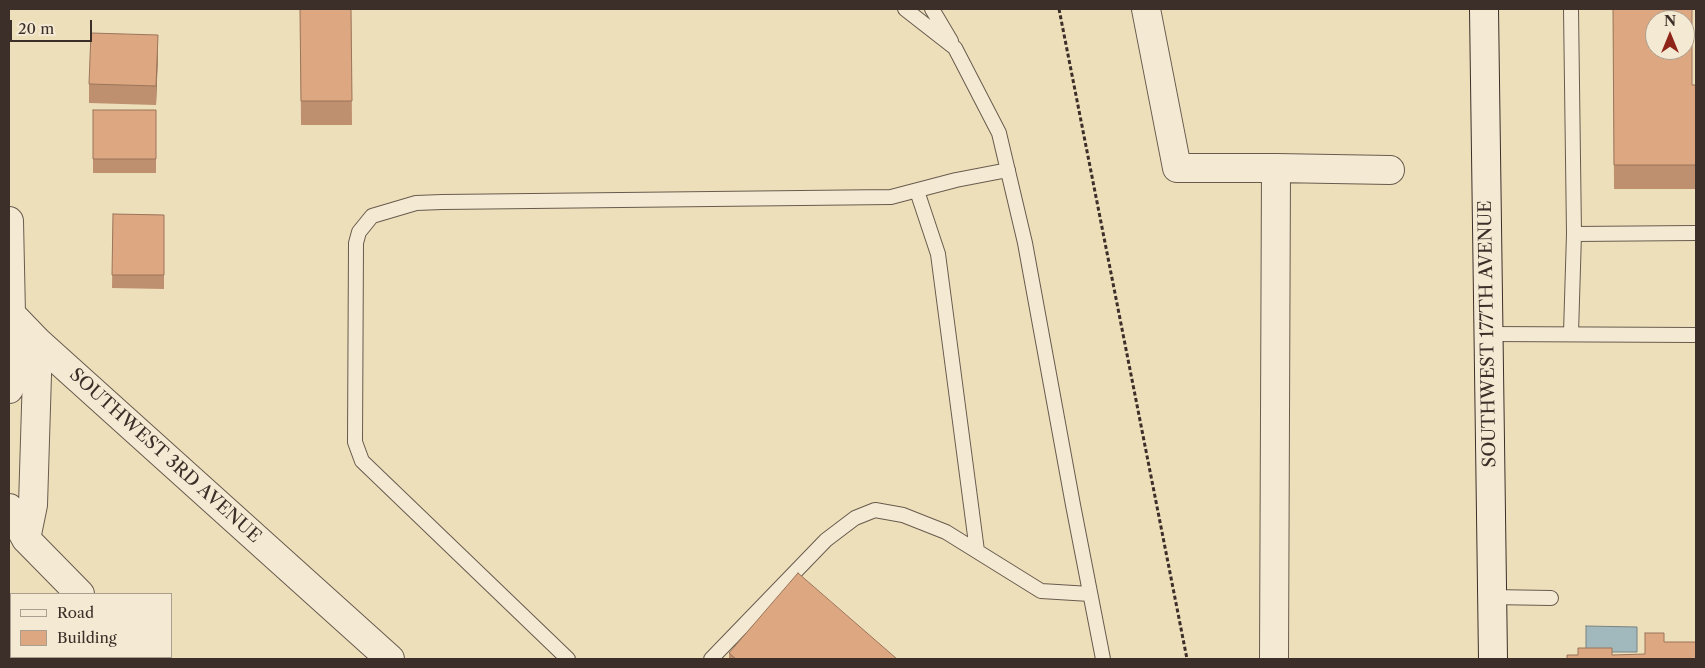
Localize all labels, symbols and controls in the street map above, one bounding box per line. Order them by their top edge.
scale bar [12,10,95,42]
north arrow [1645,10,1695,60]
text: N [1664,12,1676,30]
text: 20 m [18,19,54,38]
street label: SOUTHWEST 177TH AVENUE [1475,200,1501,468]
street label: SOUTHWEST 3RD AVENUE [65,364,265,548]
legend [10,593,172,658]
text: Road [57,603,94,622]
text: Building [57,628,117,647]

